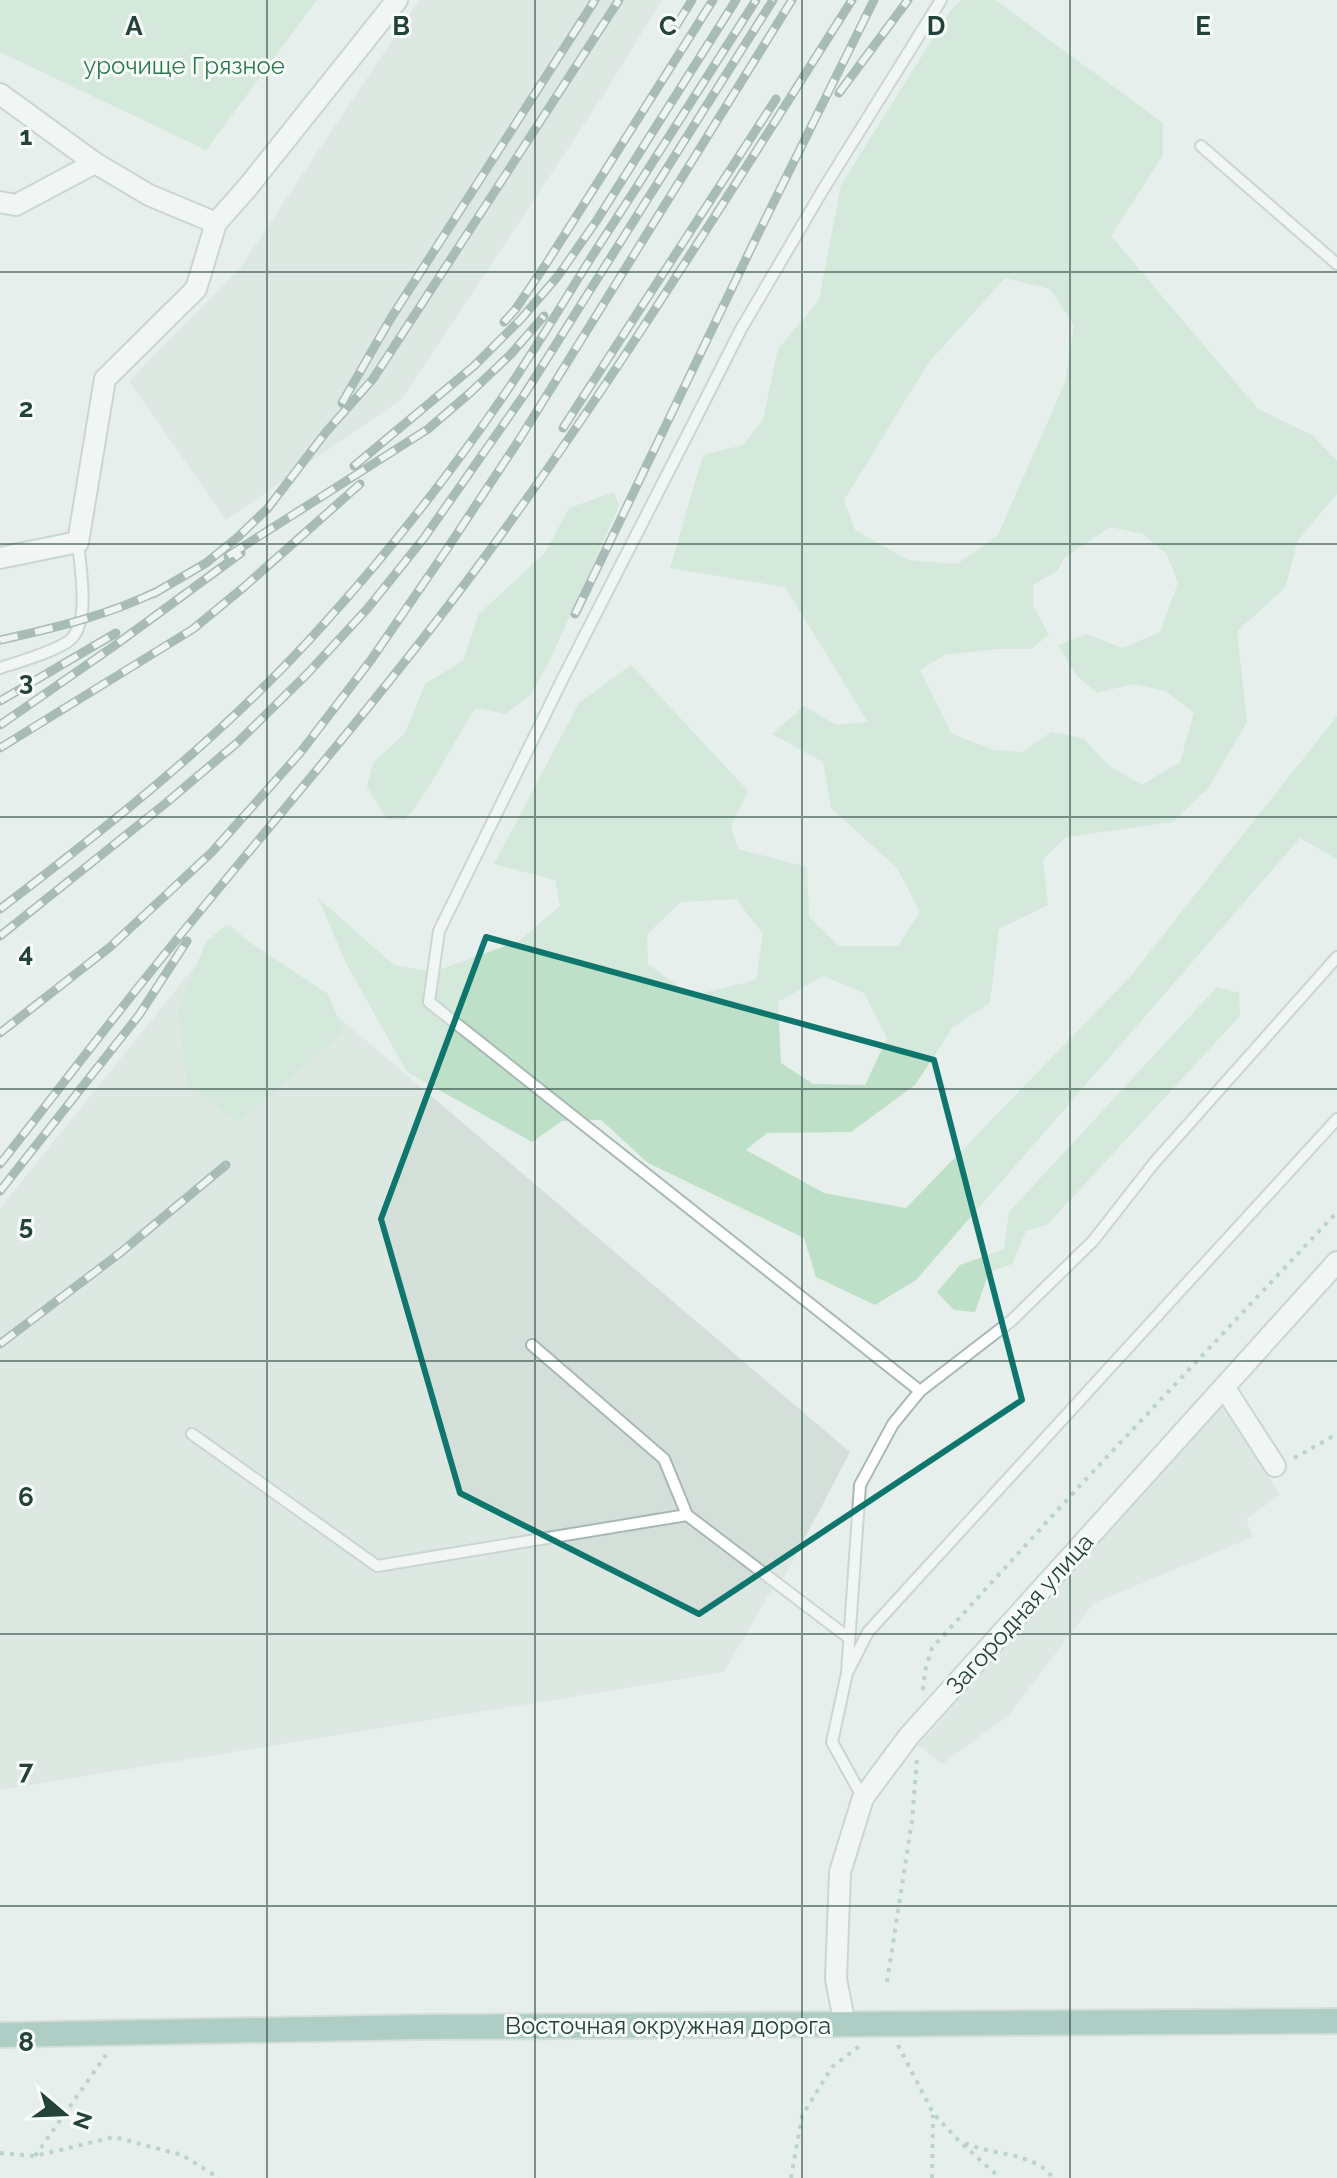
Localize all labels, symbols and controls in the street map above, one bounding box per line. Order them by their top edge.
text: A [125,11,143,41]
text: B [392,11,410,41]
text: C [659,11,677,41]
text: D [927,11,945,41]
text: E [1195,11,1211,41]
park label: урочище Грязное [83,51,285,80]
text: 1 [20,121,33,151]
text: 2 [19,393,33,423]
text: 3 [19,666,33,696]
text: 4 [19,938,33,968]
text: 5 [19,1210,33,1240]
text: 6 [18,1482,34,1512]
street label: Загородная улица [940,1527,1099,1700]
text: 7 [19,1755,34,1785]
street label: Восточная окружная дорога [505,2011,831,2040]
text: 8 [18,2027,34,2057]
north arrow [24,2074,104,2154]
text: N [68,2108,98,2133]

